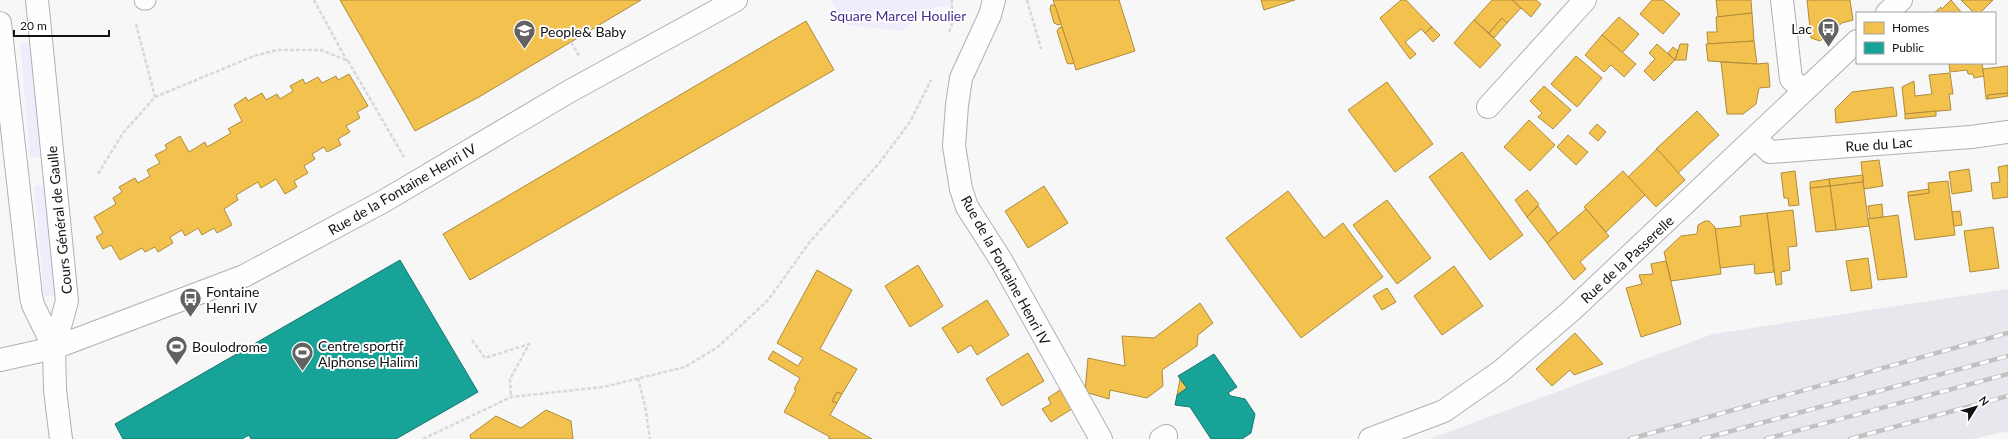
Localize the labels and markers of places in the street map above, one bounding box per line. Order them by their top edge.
bus stop icon: Lac [1815,15,1841,48]
school or university icon: People& Baby [511,18,537,51]
place label: Lac [1791,20,1812,37]
place label: People& Baby [540,23,627,40]
place label: Fontaine Henri IV [206,283,260,316]
bus stop icon: Fontaine Henri IV [177,286,203,319]
sports icon: Boulodrome [163,333,189,366]
place label: Centre sportif Alphonse Halimi [318,337,418,370]
place label: Boulodrome [192,338,267,355]
sports icon: Centre sportif Alphonse Halimi [289,340,315,373]

